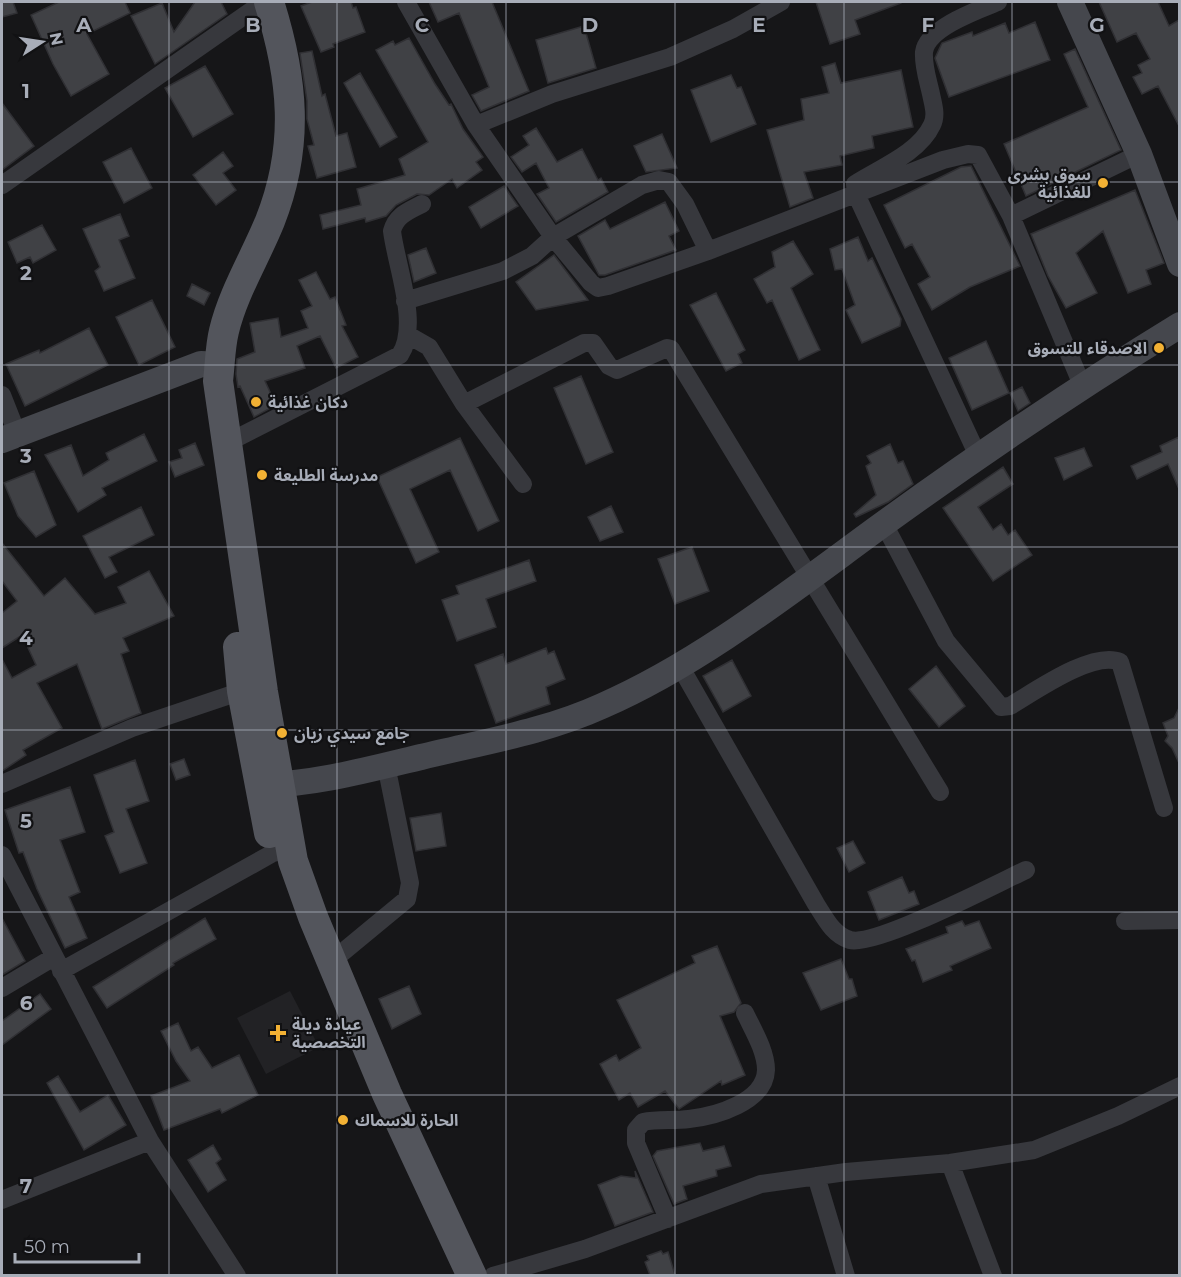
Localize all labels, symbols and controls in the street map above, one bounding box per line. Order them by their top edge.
north arrow [12,12,72,72]
text: A [75,13,92,37]
text: B [245,13,261,37]
text: C [415,13,430,37]
text: D [582,13,598,37]
text: E [752,13,766,37]
text: F [922,13,935,37]
text: G [1089,13,1105,37]
text: N [46,31,67,47]
text: 1 [22,79,30,103]
place label: سوق بشرى للغذائية [1008,165,1091,202]
marker: سوق بشرى للغذائية [1096,176,1110,190]
text: 2 [20,261,32,285]
place label: الاصدقاء للتسوق [1028,339,1147,358]
marker: الاصدقاء للتسوق [1152,341,1166,355]
place label: دكان غذائية [268,393,348,412]
marker: دكان غذائية [249,395,263,409]
text: 3 [19,444,32,468]
place label: مدرسة الطليعة [274,466,378,485]
marker: مدرسة الطليعة [255,468,269,482]
text: 4 [19,626,33,650]
place label: جامع سيدي زيان [294,724,409,747]
marker: جامع سيدي زيان [275,726,289,740]
text: 5 [20,809,32,833]
text: 6 [20,991,33,1015]
place label: عيادة ديلة التخصصية [292,1015,366,1052]
marker: عيادة ديلة التخصصية [269,1024,287,1042]
place label: الحارة للاسماك [355,1111,458,1130]
marker: الحارة للاسماك [336,1113,350,1127]
text: 7 [20,1174,32,1198]
scale bar [15,1226,140,1264]
text: 50 m [24,1236,70,1258]

